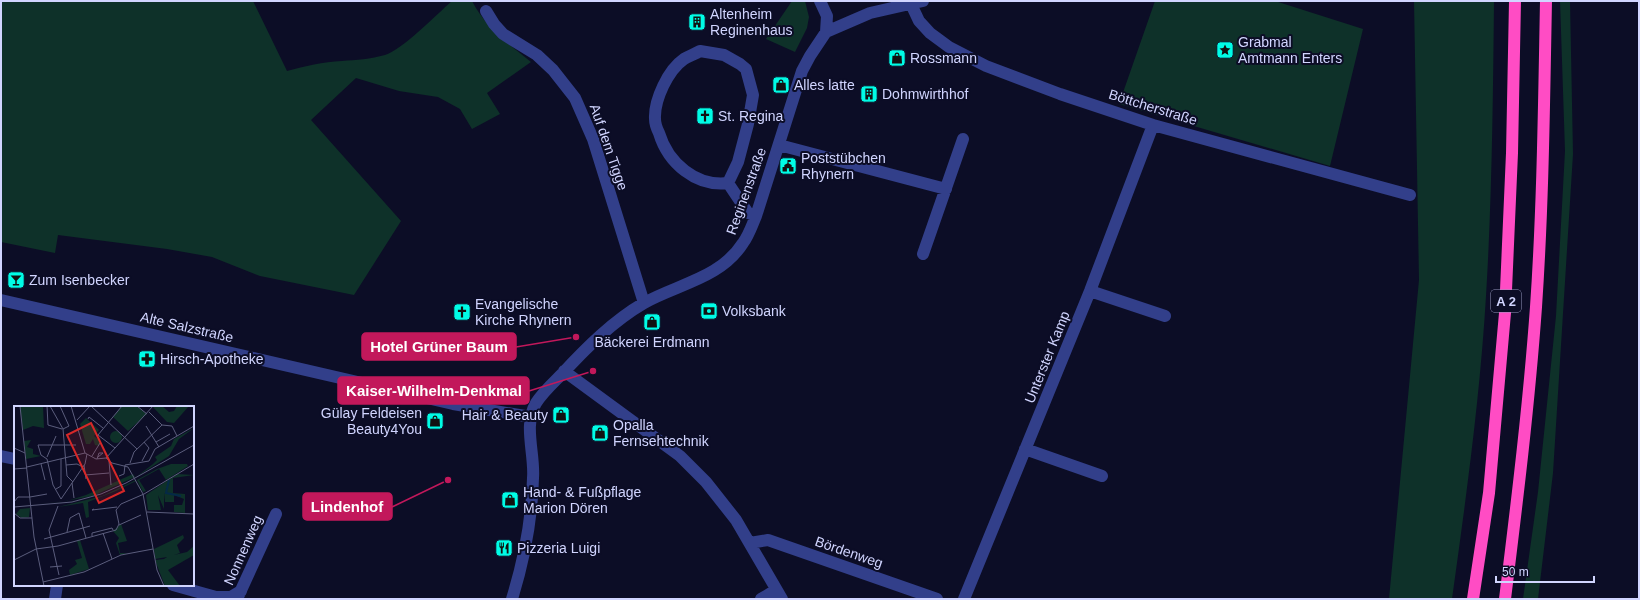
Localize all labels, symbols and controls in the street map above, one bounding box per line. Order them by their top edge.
place label: Altenheim Reginenhaus [710,6,793,38]
building icon: Altenheim Reginenhaus [687,12,707,32]
place label: Grabmal Amtmann Enters [1238,34,1342,66]
place icon: Grabmal Amtmann Enters [1215,40,1235,60]
shop icon: Rossmann [887,48,907,68]
place label: Rossmann [910,50,977,66]
shop icon: Alles latte [771,75,791,95]
place label: Alles latte [794,77,855,93]
building icon: Dohmwirthhof [859,84,879,104]
place label: Dohmwirthhof [882,86,968,102]
street label: Böttcherstraße [1107,86,1199,128]
street label: Auf dem Tigge [587,102,631,192]
church icon: St. Regina [695,106,715,126]
place label: St. Regina [718,108,784,124]
street label: Reginenstraße [723,145,769,237]
place label: Poststübchen Rhynern [801,150,886,182]
public building icon: Poststübchen Rhynern [778,156,798,176]
bar icon: Zum Isenbecker [6,270,26,290]
place label: Zum Isenbecker [29,272,130,288]
road number: A 2 [1491,290,1521,312]
place label: Evangelische Kirche Rhynern [475,296,572,328]
bank icon: Volksbank [699,301,719,321]
church icon: Evangelische Kirche Rhynern [452,302,472,322]
place label: Volksbank [722,303,787,319]
street label: Unterster Kamp [1021,308,1073,405]
street label: Alte Salzstraße [139,309,235,346]
shop icon: Bäckerei Erdmann [642,312,662,332]
callout: Hotel Grüner Baum [362,333,516,360]
place label: Bäckerei Erdmann [594,334,710,350]
text: Hotel Grüner Baum [370,338,508,355]
pharmacy icon: Hirsch-Apotheke [137,349,157,369]
place label: Hirsch-Apotheke [160,351,264,367]
callout: Kaiser-Wilhelm-Denkmal [338,377,529,404]
text: Kaiser-Wilhelm-Denkmal [346,382,522,399]
place label: Gülay Feldeisen Beauty4You [321,405,422,437]
shop icon: Hair & Beauty [551,405,571,425]
inset map [14,406,194,586]
place label: Hair & Beauty [462,407,548,423]
shop icon: Gülay Feldeisen Beauty4You [425,411,445,431]
place label: Opalla Fernsehtechnik [613,417,710,449]
shop icon: Opalla Fernsehtechnik [590,423,610,443]
place label: Hand- & Fußpflage Marion Dören [523,484,641,516]
shop icon: Hand- & Fußpflage Marion Dören [500,490,520,510]
callout: Lindenhof [303,493,392,520]
text: Lindenhof [311,498,384,515]
street label: Nonnenweg [220,513,266,587]
street label: Bördenweg [813,533,885,571]
restaurant icon: Pizzeria Luigi [494,538,514,558]
place label: Pizzeria Luigi [517,540,600,556]
scale bar [1496,558,1594,584]
text: 50 m [1502,565,1529,579]

